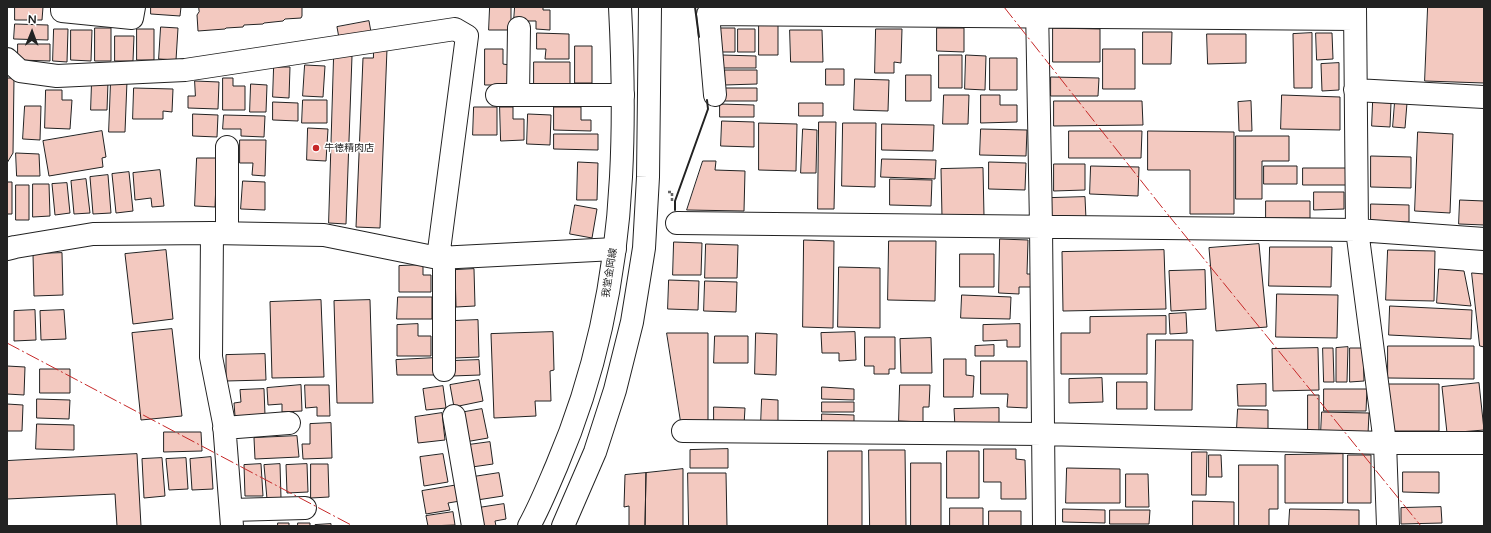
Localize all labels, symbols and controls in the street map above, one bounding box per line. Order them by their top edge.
north arrow [12,12,52,52]
text: N [28,13,37,26]
place label: 牛徳精肉店 [324,142,374,154]
marker: 牛徳精肉店 [311,143,321,153]
street label: 我堂金岡線 [600,247,620,299]

